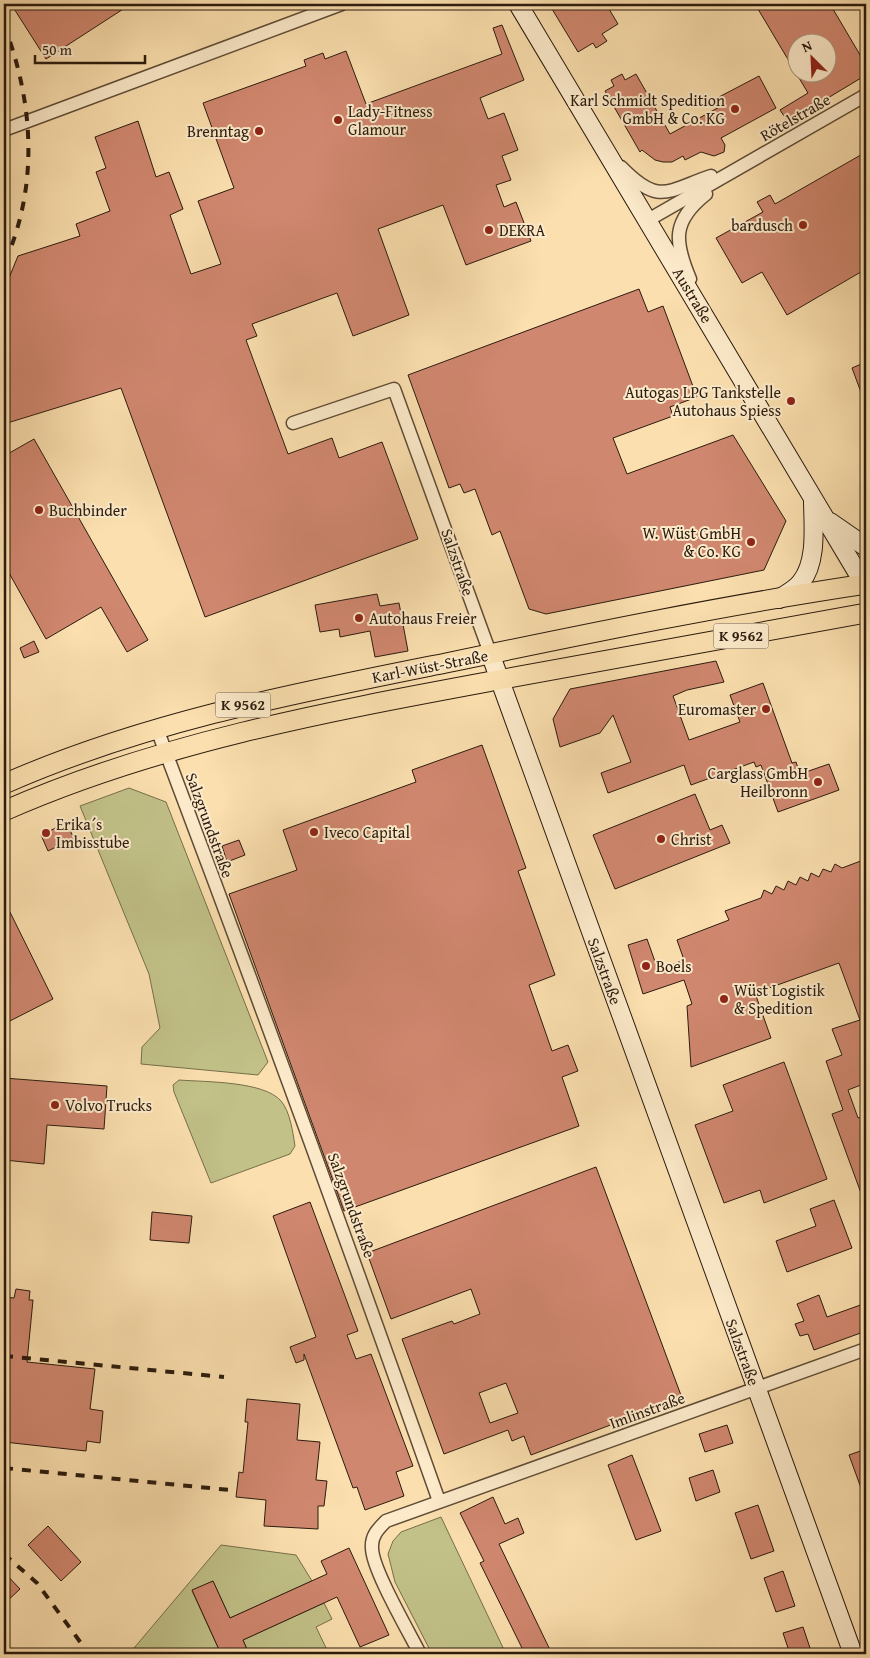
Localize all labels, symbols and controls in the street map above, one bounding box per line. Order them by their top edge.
scale bar [35,32,145,64]
north arrow [788,32,838,82]
text: N [798,35,816,57]
text: 50 m [42,39,73,60]
street label: Rötelstraße [755,87,835,147]
place label: Karl Schmidt Spedition GmbH & Co. KG [570,88,726,130]
place label: Lady-Fitness Glamour [348,99,433,141]
marker: Karl Schmidt Spedition GmbH & Co. KG [729,103,741,115]
marker: Lady-Fitness Glamour [332,114,344,126]
place label: Brenntag [187,119,249,143]
marker: Brenntag [253,125,265,137]
place label: bardusch [731,213,793,237]
place label: DEKRA [499,218,545,242]
marker: bardusch [797,219,809,231]
marker: DEKRA [483,224,495,236]
street label: Austraße [667,263,719,327]
place label: Autogas LPG Tankstelle Autohaus Spiess [625,380,781,422]
marker: Autogas LPG Tankstelle Autohaus Spiess [785,395,797,407]
place label: Buchbinder [49,498,127,522]
marker: Buchbinder [33,504,45,516]
place label: W. Wüst GmbH & Co. KG [642,521,742,563]
street label: Salzstraße [435,525,481,599]
marker: W. Wüst GmbH & Co. KG [745,536,757,548]
place label: Autohaus Freier [369,606,477,630]
marker: Autohaus Freier [353,612,365,624]
road number: K 9562 [714,624,768,648]
street label: Karl-Wüst-Straße [370,643,490,689]
road number: K 9562 [216,692,270,718]
place label: Euromaster [678,697,756,721]
marker: Euromaster [760,703,772,715]
place label: Carglass GmbH Heilbronn [708,761,808,803]
street label: Salzgrundstraße [180,769,240,881]
marker: Carglass GmbH Heilbronn [812,776,824,788]
place label: Erika´s Imbisstube [56,812,130,854]
place label: Iveco Capital [324,820,410,844]
marker: Iveco Capital [308,826,320,838]
marker: Erika´s Imbisstube [40,827,52,839]
place label: Christ [671,827,712,851]
marker: Christ [655,833,667,845]
street label: Salzstraße [582,934,628,1008]
place label: Boels [656,954,692,978]
marker: Boels [640,960,652,972]
place label: Wüst Logistik & Spedition [734,978,826,1020]
marker: Wüst Logistik & Spedition [718,993,730,1005]
place label: Volvo Trucks [65,1093,152,1117]
marker: Volvo Trucks [49,1099,61,1111]
street label: Salzgrundstraße [322,1149,382,1261]
street label: Salzstraße [720,1315,766,1389]
street label: Imlinstraße [606,1385,688,1435]

